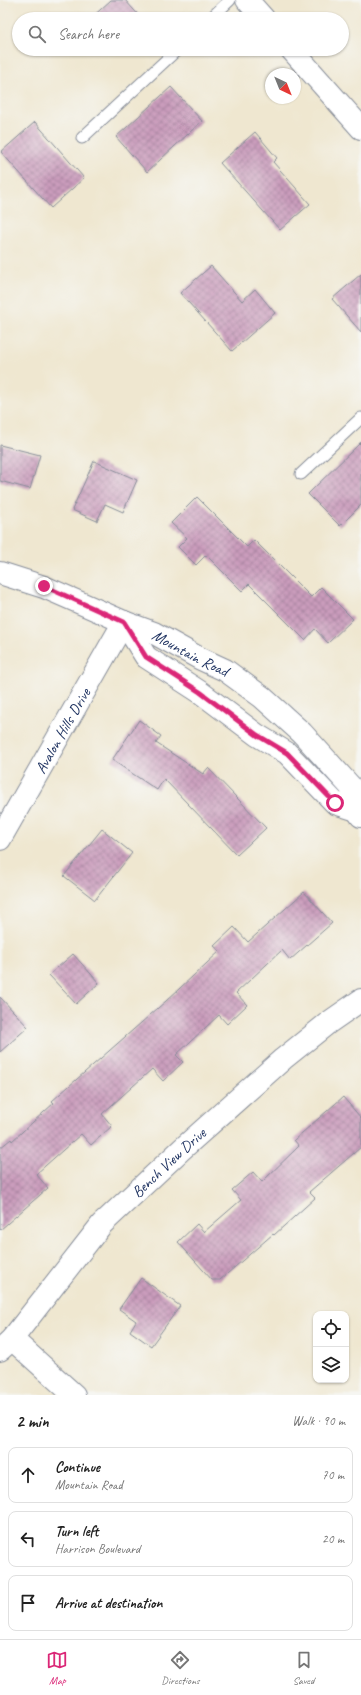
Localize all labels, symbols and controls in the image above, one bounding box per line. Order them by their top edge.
search box [12,12,349,56]
icon: search [26,23,48,45]
text: Search here [58,25,119,44]
north arrow [265,68,301,104]
route end [35,577,53,595]
street label: Mountain Road [149,625,234,682]
street label: Avalon Hills Drive [31,683,96,777]
route start [326,794,344,812]
street label: Bench View Drive [128,1122,212,1202]
map controls [313,1311,349,1383]
button: locate [313,1311,349,1347]
button: layers [313,1347,349,1383]
text: 2 min [16,1411,49,1432]
text: Walk · 90 m [292,1413,345,1429]
text: Continue [55,1458,100,1477]
icon: ahead [17,1464,39,1486]
text: 70 m [322,1467,344,1483]
text: Mountain Road [55,1477,123,1493]
text: Turn left [55,1522,98,1541]
icon: left [17,1528,39,1550]
text: 20 m [322,1531,344,1547]
text: Harrison Boulevard [55,1541,140,1557]
icon: arrive [17,1592,39,1614]
text: Arrive at destination [55,1594,162,1613]
tab: Map [46,1649,68,1687]
tab: Directions [161,1649,200,1687]
tab: Saved [293,1649,315,1687]

